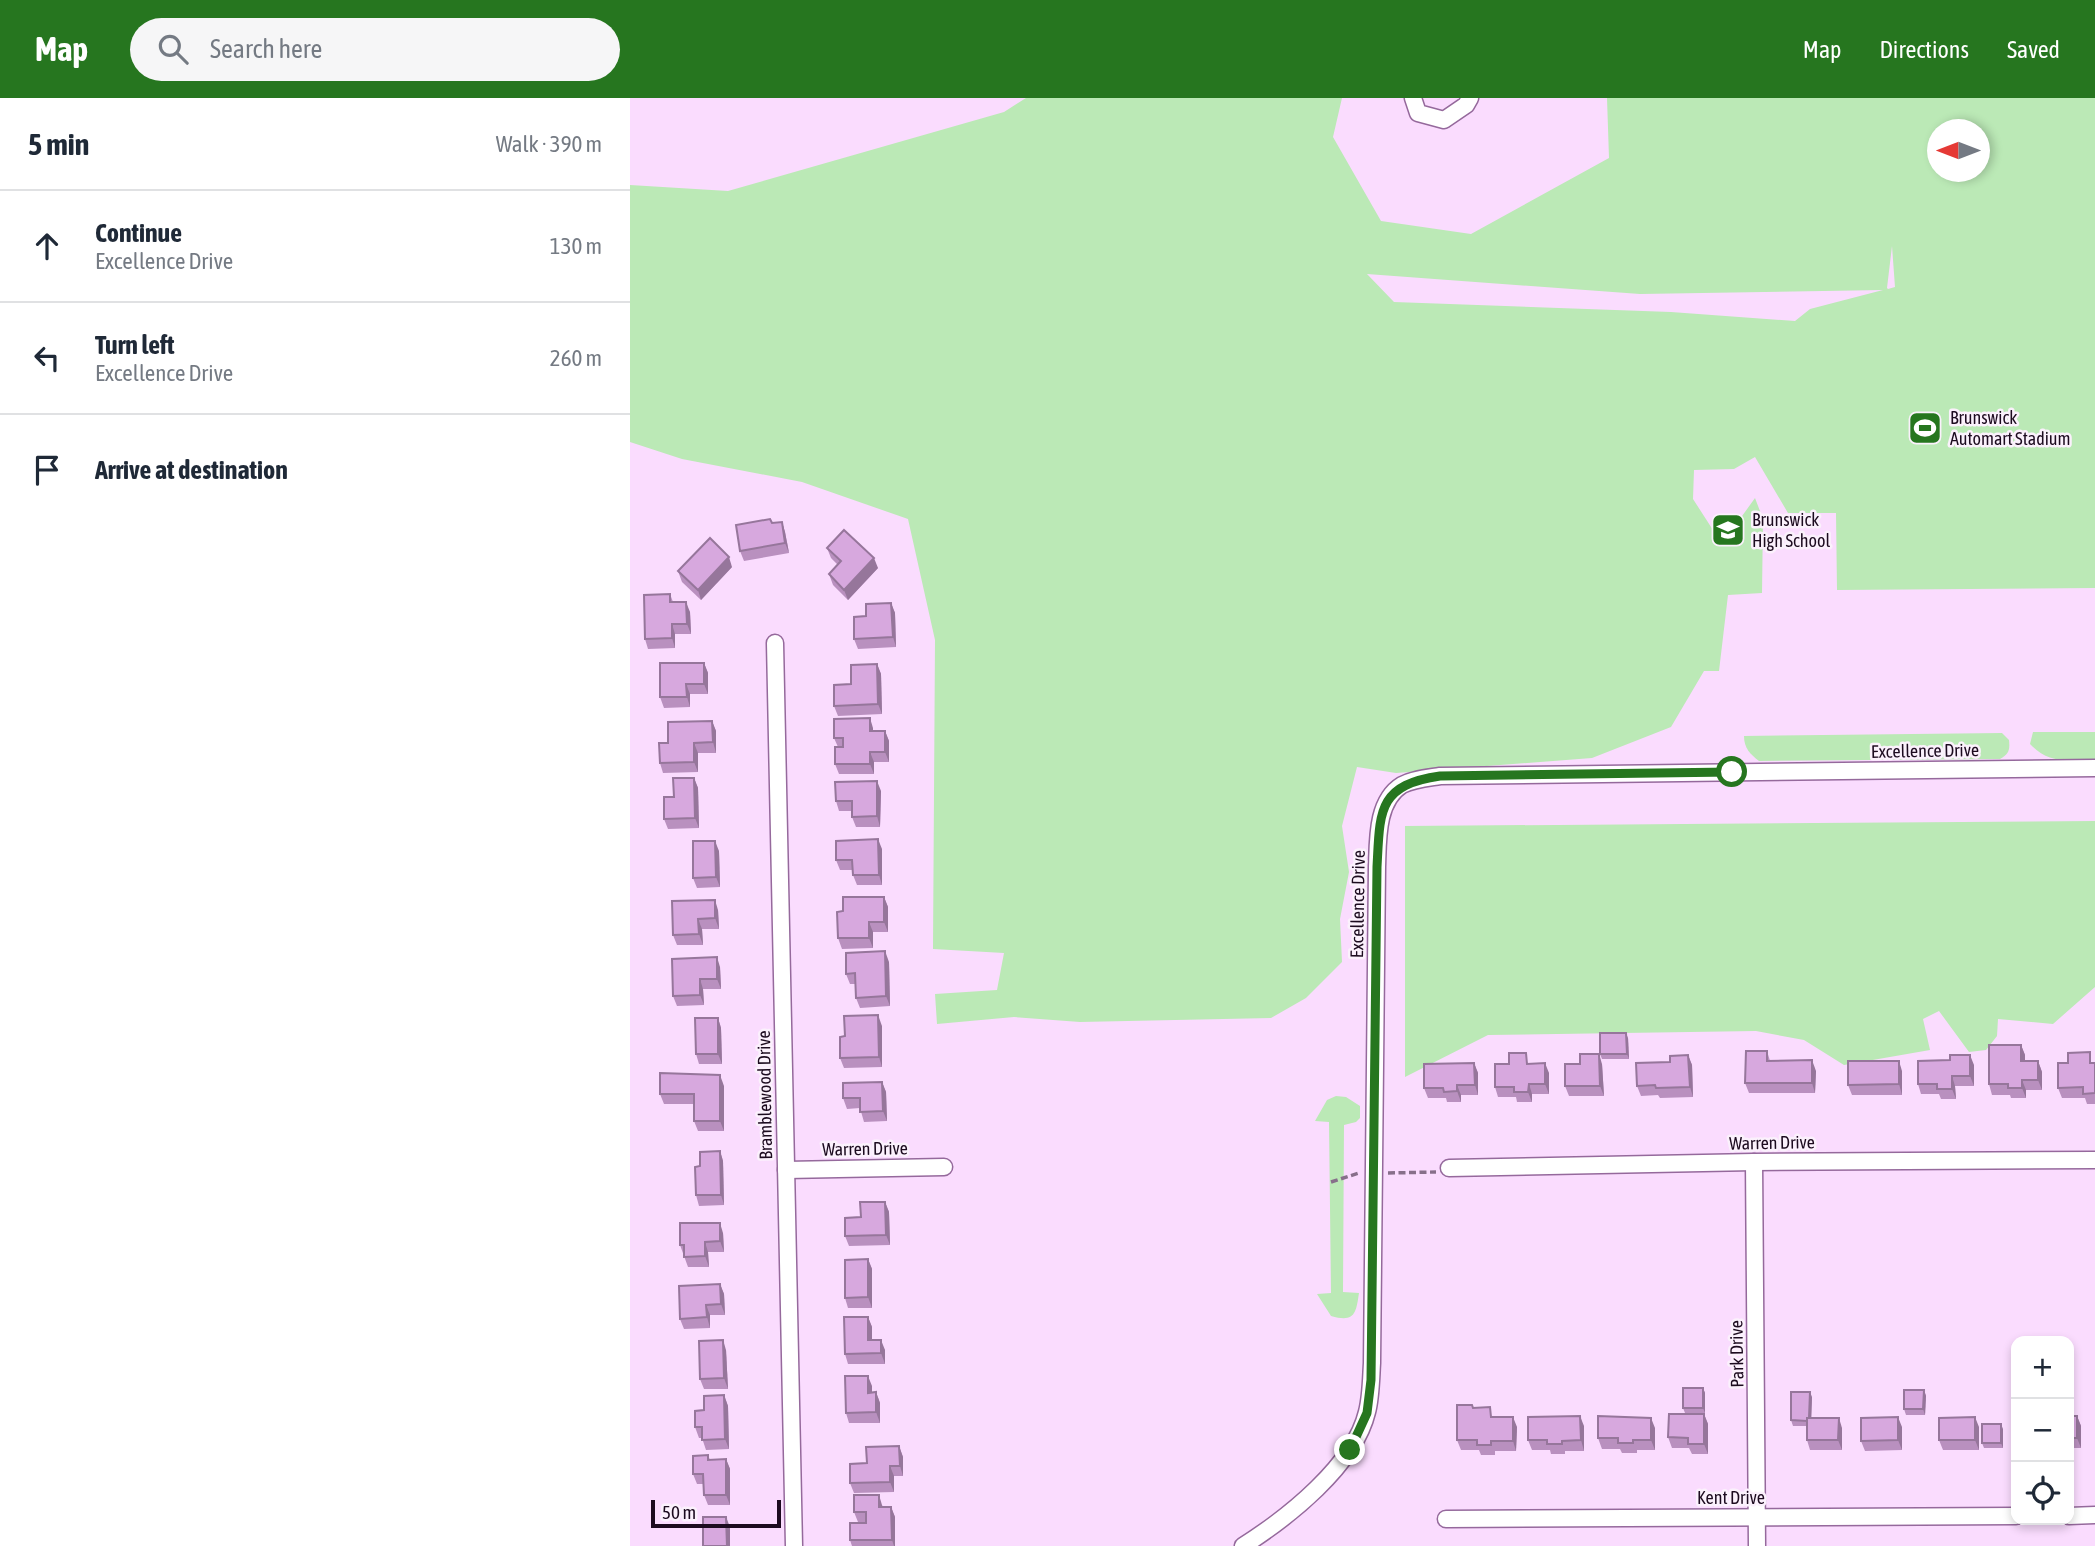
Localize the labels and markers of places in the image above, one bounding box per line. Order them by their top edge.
place label: Brunswick Automart Stadium [1950,407,2071,449]
sports icon: Brunswick Automart Stadium [1906,409,1944,447]
place label: Brunswick High School [1752,509,1830,551]
school or university icon: Brunswick High School [1709,511,1747,549]

